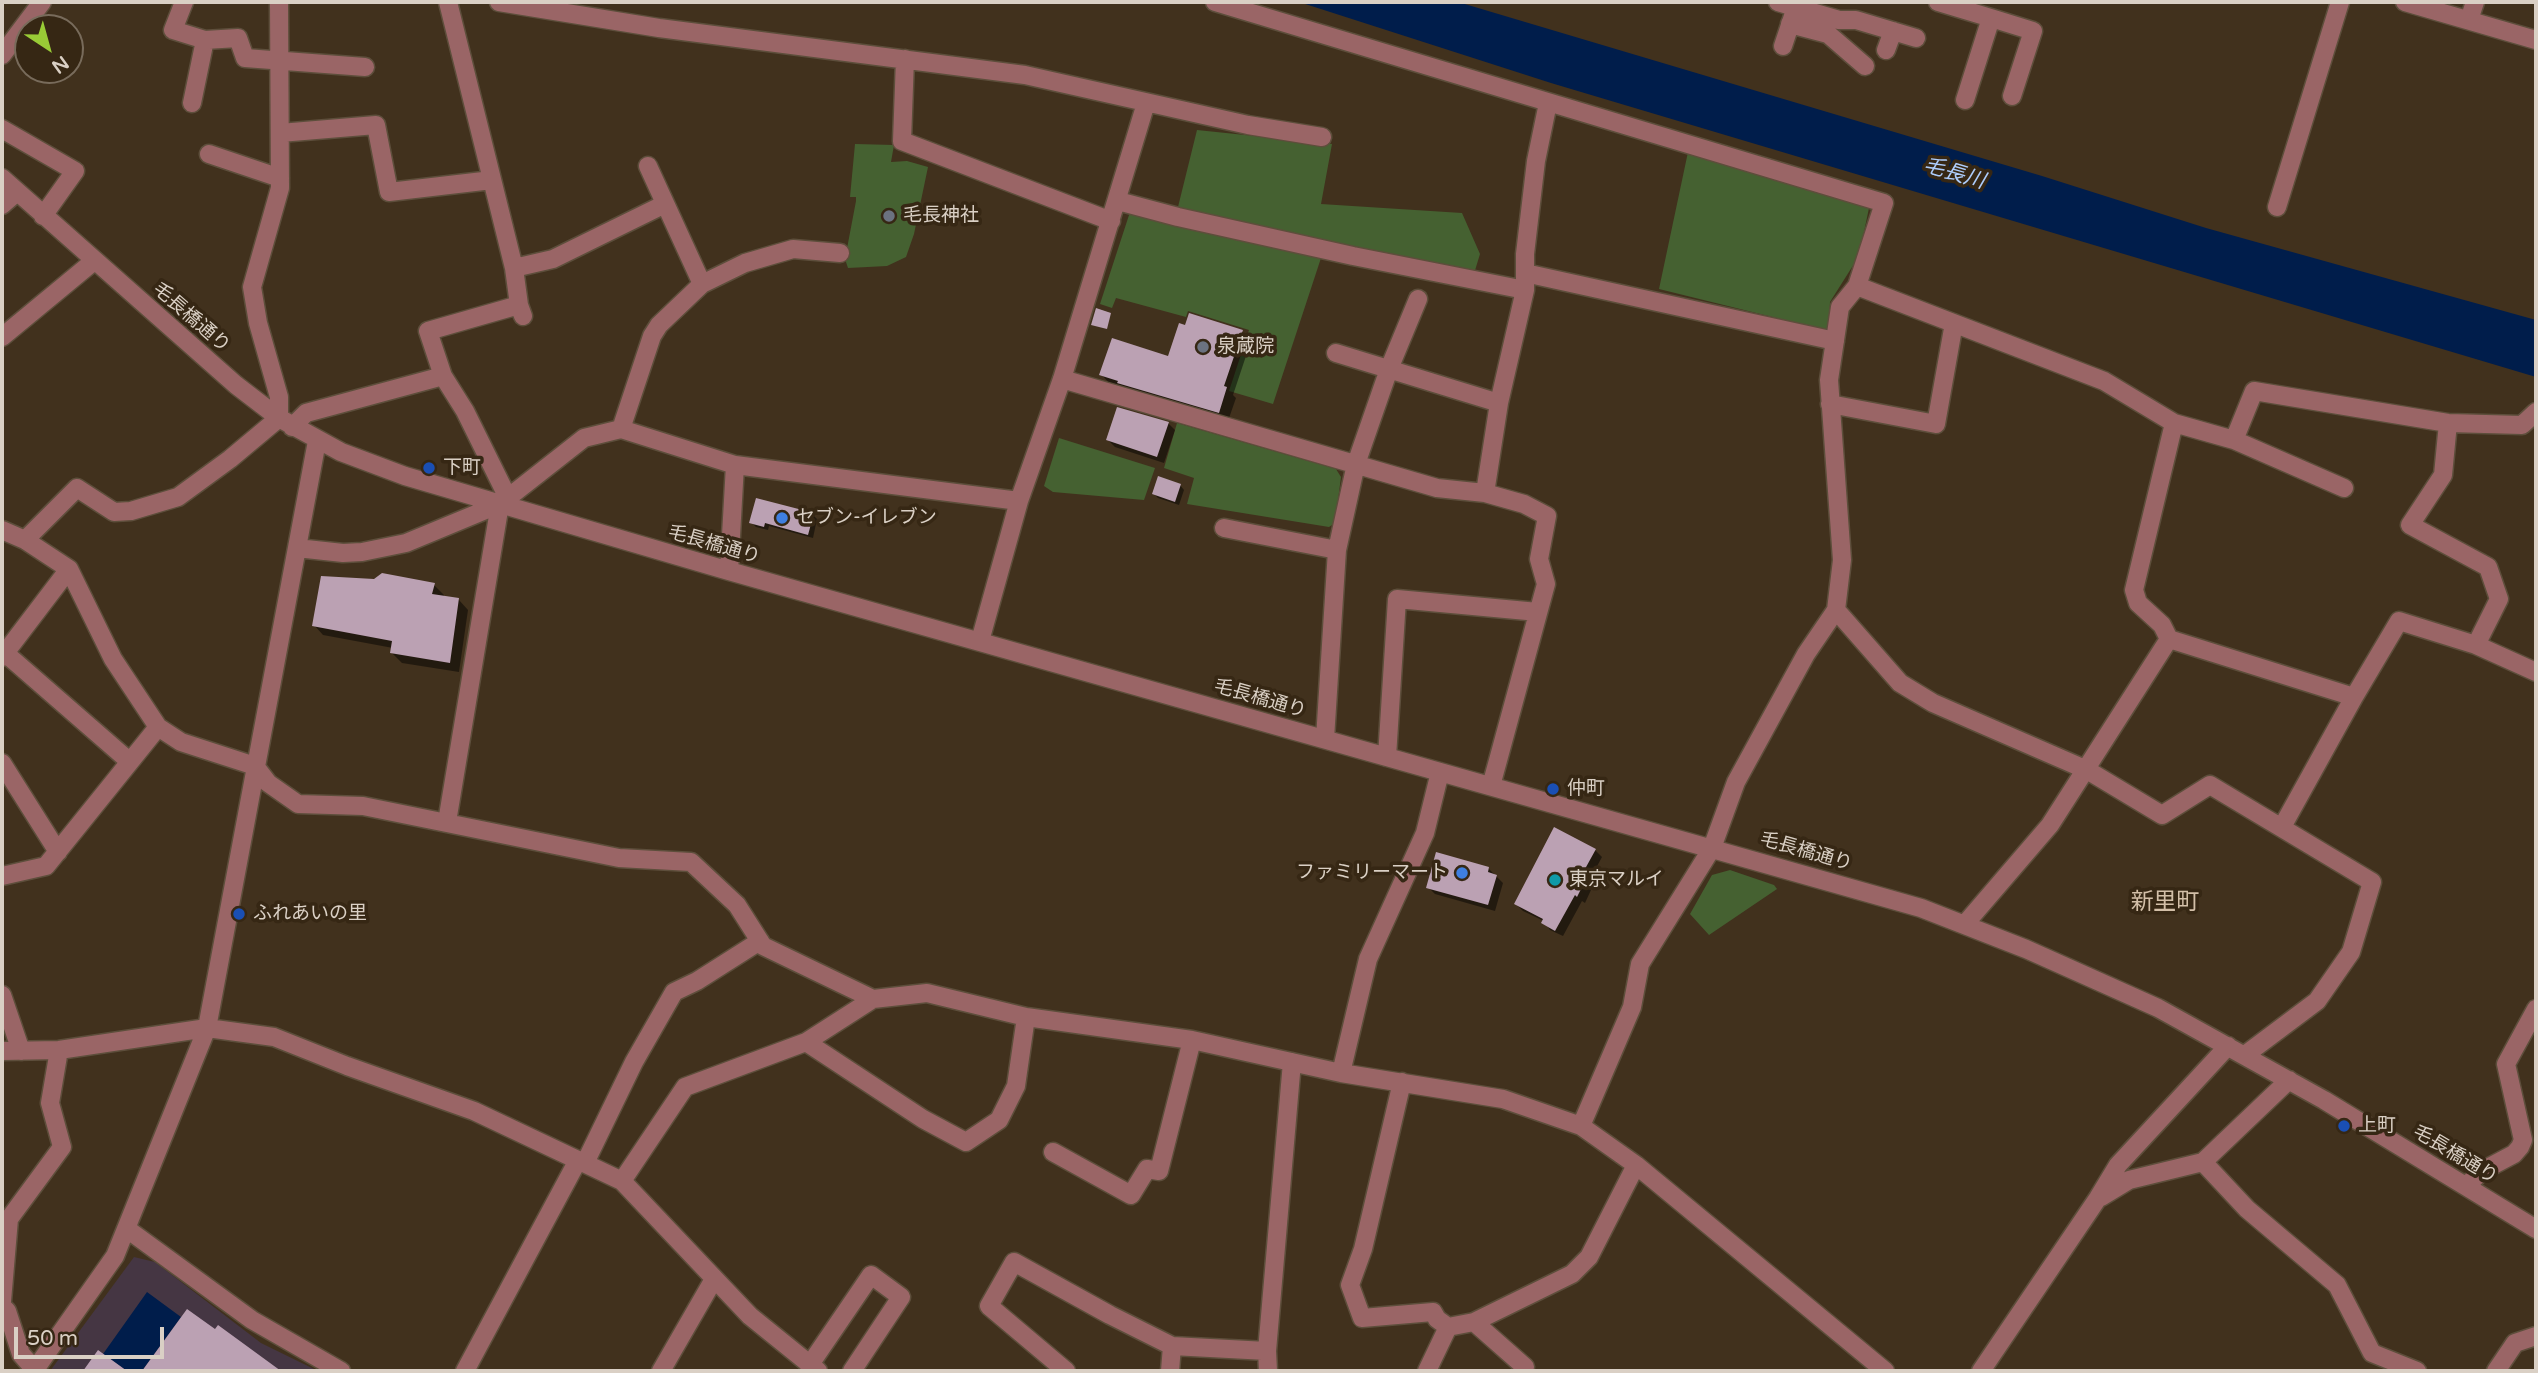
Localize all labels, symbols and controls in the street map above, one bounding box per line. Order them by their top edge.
north arrow [14,14,84,84]
text: N [48,51,73,78]
water label: 毛長川 [1920,153,1988,195]
place label: 毛長神社 [903,205,979,227]
marker: 毛長神社 [881,208,897,224]
street label: 毛長橋通り [148,278,234,358]
place label: 泉蔵院 [1217,336,1274,358]
marker: 泉蔵院 [1195,339,1211,355]
place label: 下町 [443,457,481,479]
marker: 下町 [421,460,437,476]
place label: セブン-イレブン [796,507,937,529]
marker: セブン-イレブン [774,510,790,526]
street label: 毛長橋通り [665,521,763,569]
street label: 毛長橋通り [1211,675,1309,723]
place label: 仲町 [1567,778,1605,800]
marker: 仲町 [1545,781,1561,797]
street label: 毛長橋通り [1757,828,1855,876]
place label: ファミリーマート [1296,862,1448,884]
marker: ファミリーマート [1454,865,1470,881]
place label: 東京マルイ [1569,869,1664,891]
marker: 東京マルイ [1547,872,1563,888]
district label: 新里町 [2131,889,2199,917]
place label: ふれあいの里 [253,903,367,925]
marker: ふれあいの里 [231,906,247,922]
place label: 上町 [2358,1115,2396,1137]
marker: 上町 [2336,1118,2352,1134]
street label: 毛長橋通り [2408,1121,2502,1189]
scale bar [18,1314,168,1358]
text: 50 m [27,1326,78,1351]

